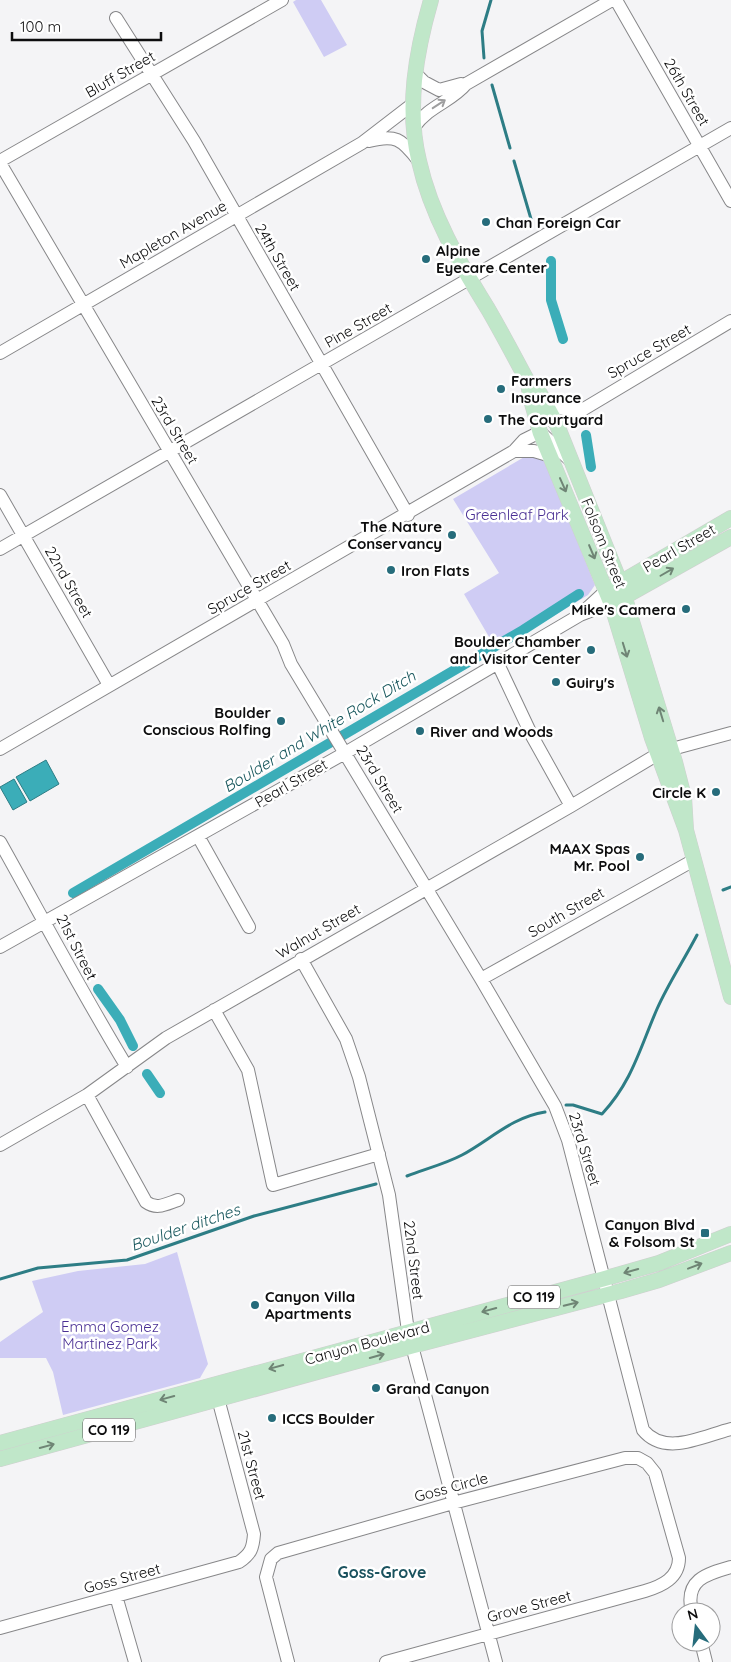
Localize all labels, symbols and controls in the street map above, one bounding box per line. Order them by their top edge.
scale bar [12,10,161,42]
text: 100 m [20,17,61,36]
street label: Bluff Street [82,46,158,102]
street label: 26th Street [660,55,714,129]
one-way arrow [431,99,445,109]
street label: Mapleton Avenue [116,196,230,272]
place label: Chan Foreign Car [496,213,621,232]
marker: Chan Foreign Car [480,216,492,228]
street label: 24th Street [251,220,305,294]
place label: Alpine Eyecare Center [436,241,548,277]
marker: Alpine Eyecare Center [420,253,432,265]
street label: Pine Street [321,298,395,352]
street label: Spruce Street [604,319,694,383]
place label: Farmers Insurance [511,371,582,407]
marker: Farmers Insurance [495,383,507,395]
street label: 23rd Street [147,393,203,467]
place label: The Courtyard [498,410,603,429]
marker: The Courtyard [482,413,494,425]
one-way arrow [559,477,569,492]
street label: Folsom Street [577,495,631,591]
park label: Greenleaf Park [465,505,569,524]
place label: The Nature Conservancy [348,517,442,553]
street label: Pearl Street [639,520,719,576]
marker: The Nature Conservancy [446,529,458,541]
street label: 22nd Street [41,543,97,621]
one-way arrow [587,544,597,559]
street label: Spruce Street [204,555,294,619]
place label: Iron Flats [401,561,469,580]
marker: Iron Flats [385,564,397,576]
one-way arrow [660,567,675,577]
place label: Mike's Camera [571,600,676,619]
marker: Mike's Camera [680,603,692,615]
place label: Boulder Chamber and Visitor Center [450,632,581,668]
one-way arrow [621,642,631,658]
marker: Boulder Chamber and Visitor Center [585,644,597,656]
water label: Boulder and White Rock Ditch [219,665,420,796]
place label: Guiry's [566,673,615,692]
marker: Guiry's [550,676,562,688]
place label: Boulder Conscious Rolfing [143,703,271,739]
one-way arrow [656,706,666,722]
marker: Boulder Conscious Rolfing [275,715,287,727]
place label: River and Woods [430,722,553,741]
marker: River and Woods [414,725,426,737]
street label: 23rd Street [352,742,408,816]
street label: Pearl Street [251,755,331,811]
place label: Circle K [652,783,706,802]
marker: Circle K [710,786,722,798]
place label: MAAX Spas Mr. Pool [549,839,630,875]
marker: MAAX Spas Mr. Pool [634,851,646,863]
street label: South Street [525,883,607,941]
street label: Walnut Street [272,899,364,963]
street label: 21st Street [52,911,102,983]
street label: 23rd Street [565,1110,605,1188]
water label: Boulder ditches [128,1198,244,1255]
place label: Canyon Blvd & Folsom St [605,1215,695,1251]
street label: 22nd Street [400,1219,428,1301]
marker: Canyon Blvd & Folsom St [699,1227,711,1239]
one-way arrow [687,1261,702,1271]
one-way arrow [623,1266,639,1276]
road number: CO 119 [508,1285,560,1308]
place label: Canyon Villa Apartments [265,1287,355,1323]
marker: Canyon Villa Apartments [249,1299,261,1311]
one-way arrow [562,1299,578,1309]
one-way arrow [481,1305,497,1315]
park label: Emma Gomez Martinez Park [61,1317,159,1353]
street label: Canyon Boulevard [303,1317,431,1369]
one-way arrow [368,1350,384,1360]
one-way arrow [269,1363,285,1373]
place label: Grand Canyon [386,1379,489,1398]
marker: Grand Canyon [370,1382,382,1394]
one-way arrow [159,1393,175,1403]
place label: ICCS Boulder [282,1409,375,1428]
marker: ICCS Boulder [266,1412,278,1424]
road number: CO 119 [83,1418,135,1442]
street label: 21st Street [234,1428,270,1502]
one-way arrow [39,1441,55,1451]
street label: Goss Circle [412,1468,490,1506]
street label: Goss Street [82,1559,162,1597]
district label: Goss-Grove [338,1562,426,1582]
street label: Grove Street [485,1586,573,1626]
north arrow [671,1602,721,1652]
text: N [685,1604,700,1624]

